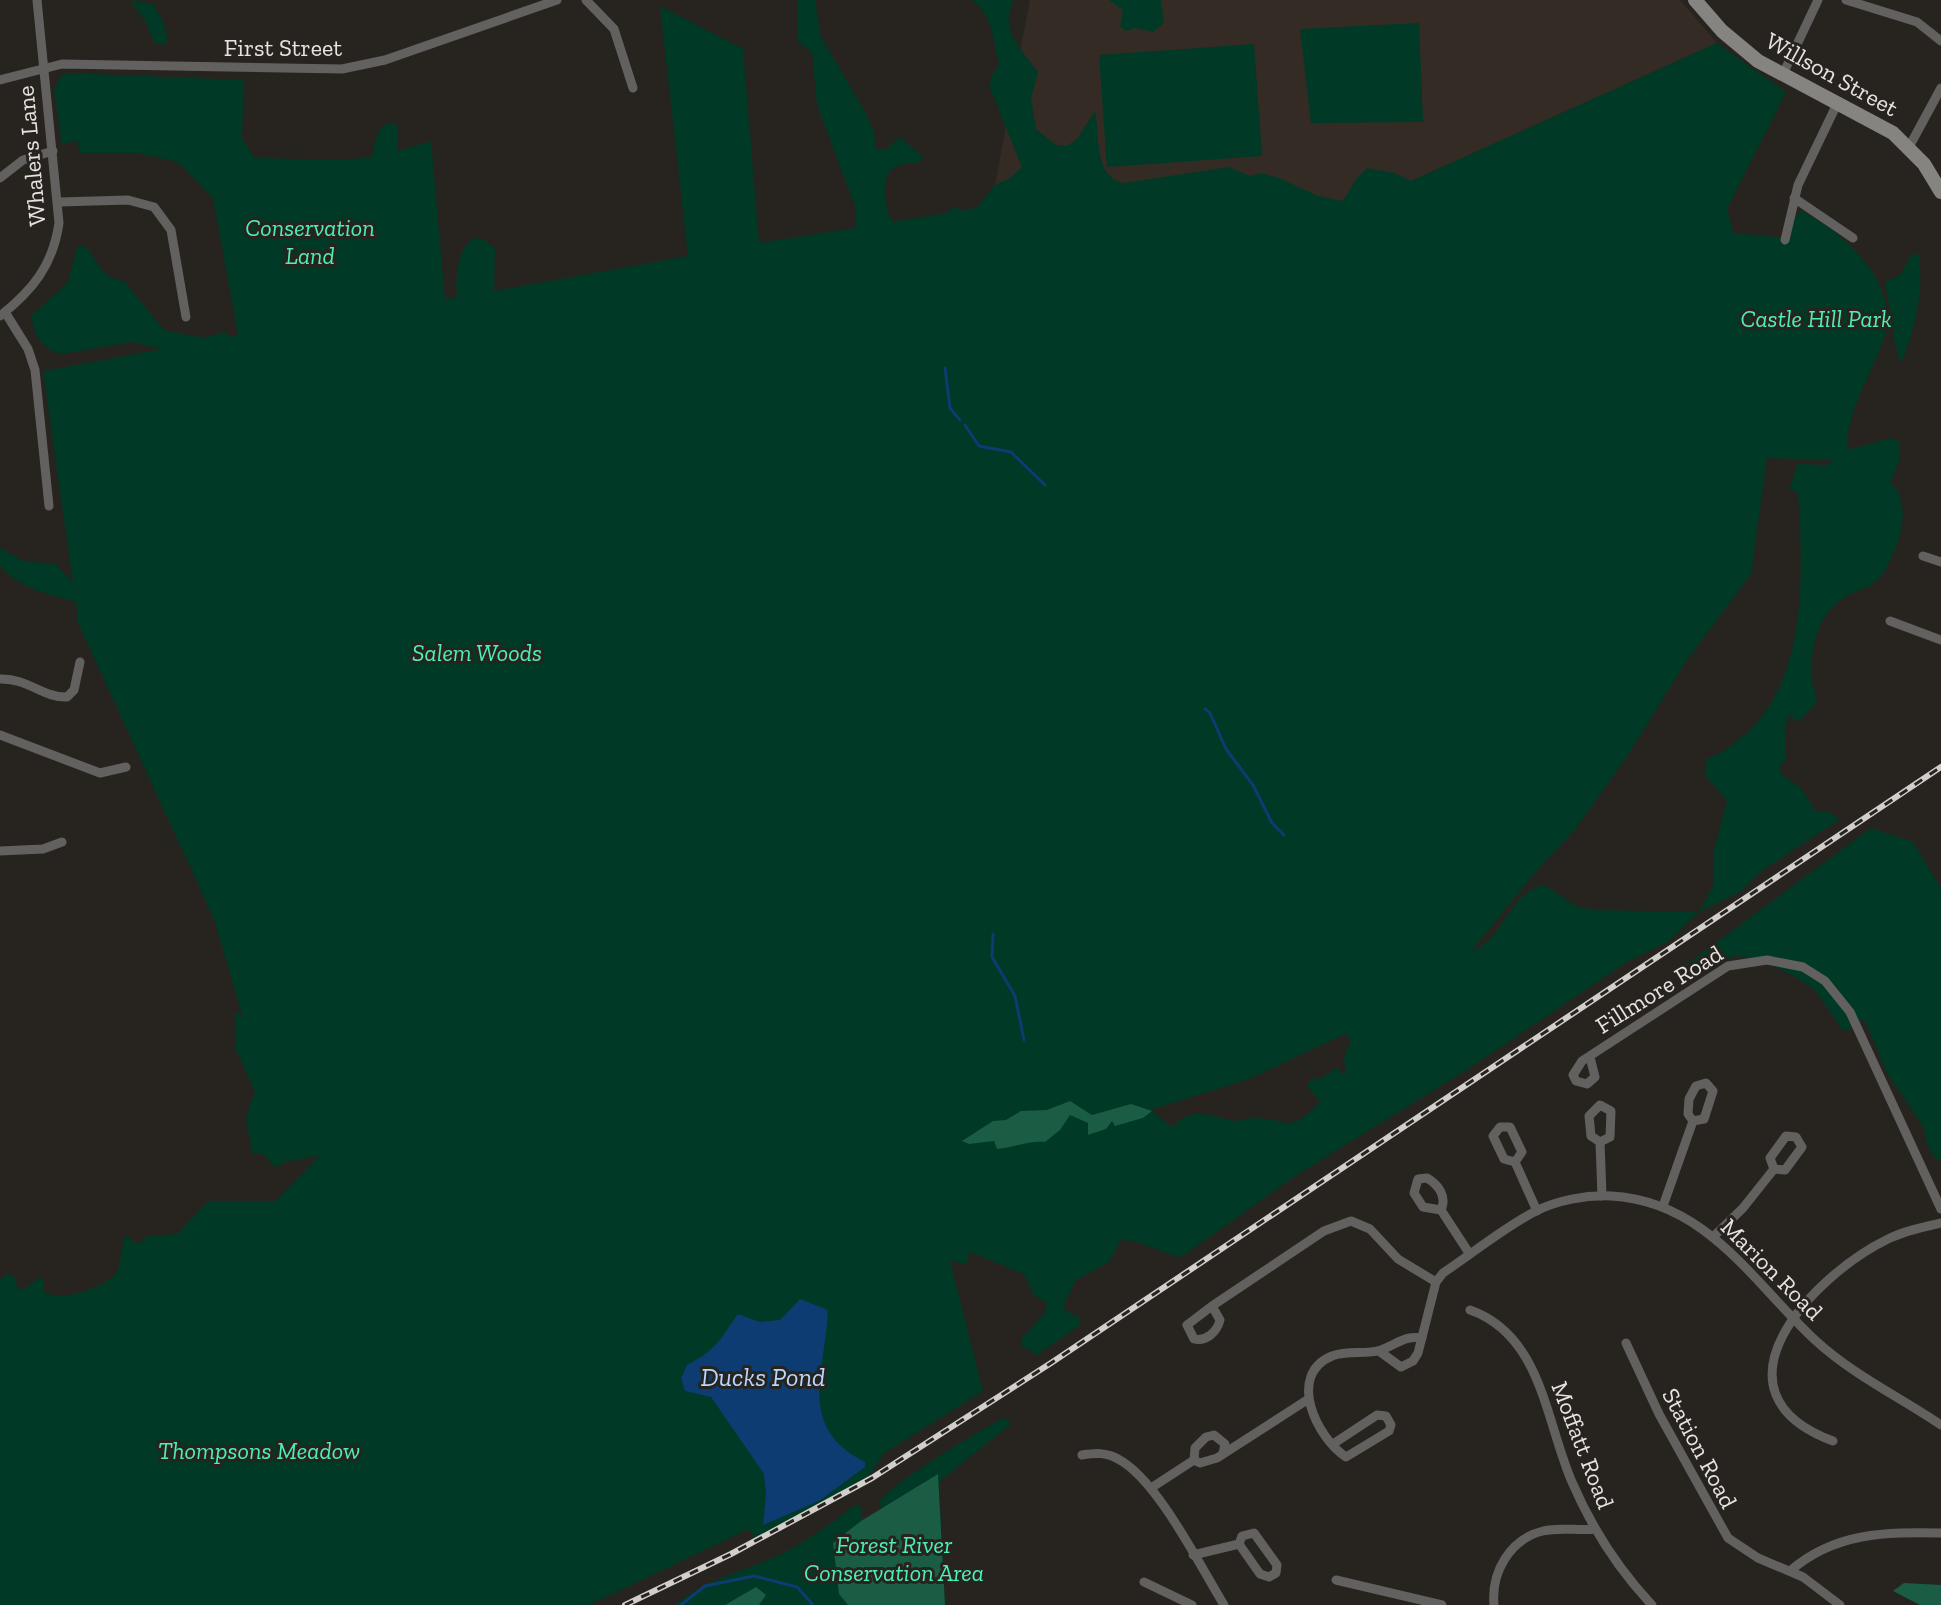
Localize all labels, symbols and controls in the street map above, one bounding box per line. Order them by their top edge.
street label: Willson Street [1761,26,1903,122]
street label: First Street [224,33,342,62]
street label: Whalers Lane [10,85,52,227]
park label: Conservation Land [245,213,375,270]
park label: Castle Hill Park [1740,304,1892,333]
park label: Salem Woods [412,638,542,667]
street label: Fillmore Road [1590,938,1728,1040]
street label: Marion Road [1715,1212,1829,1326]
water label: Ducks Pond [701,1361,825,1393]
street label: Moffatt Road [1545,1377,1621,1513]
street label: Station Road [1656,1383,1744,1513]
park label: Thompsons Meadow [158,1436,360,1465]
park label: Forest River Conservation Area [804,1530,984,1587]

